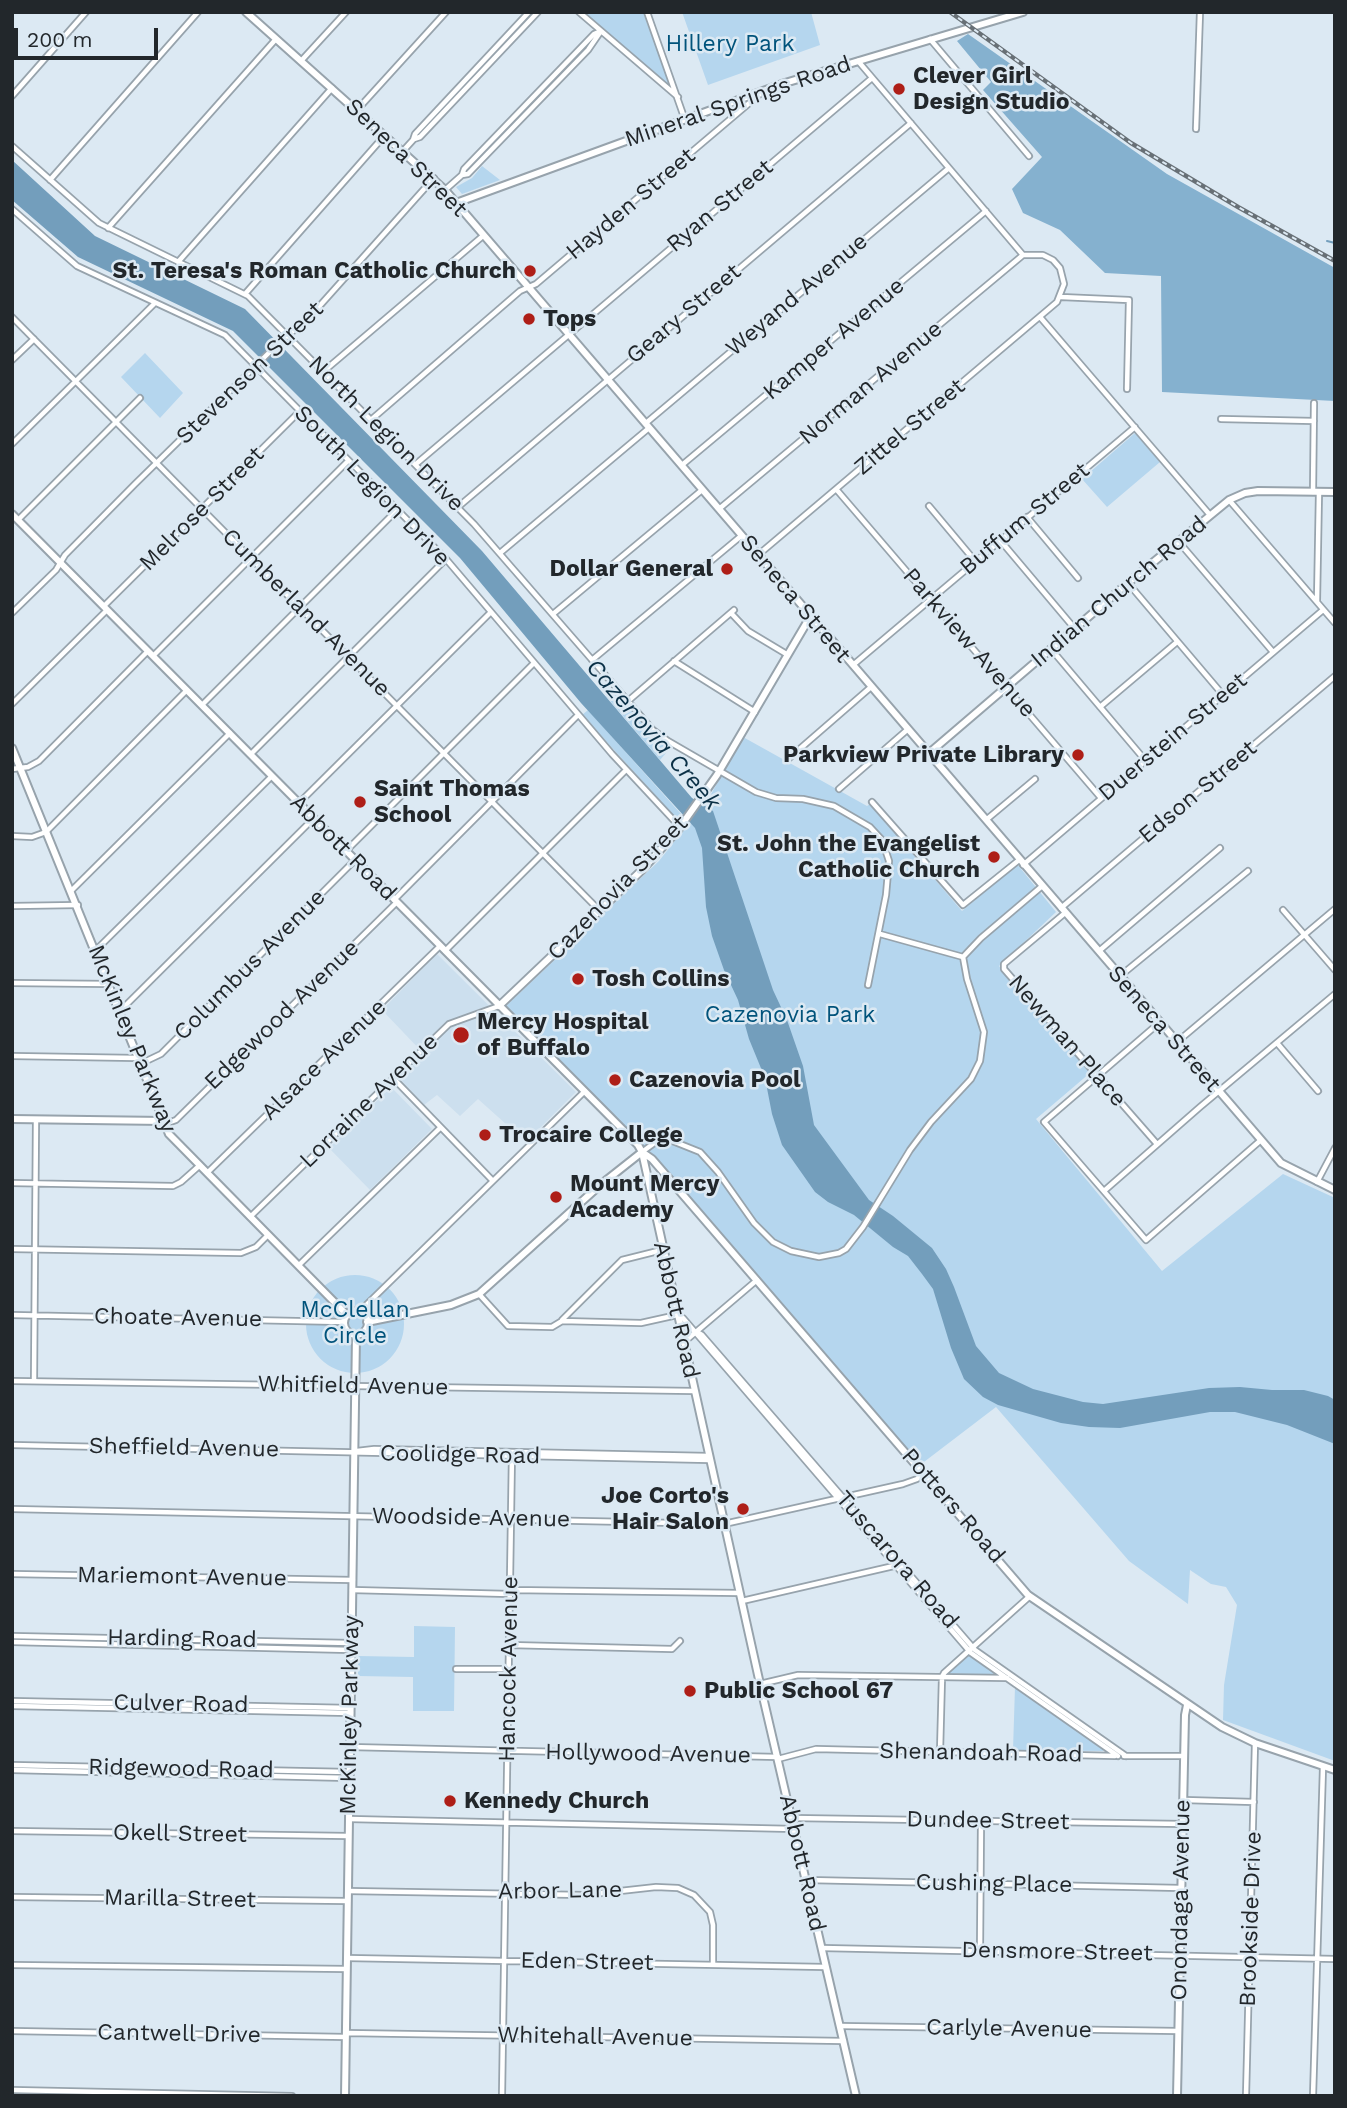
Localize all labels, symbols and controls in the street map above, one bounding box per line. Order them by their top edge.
scale bar [18,14,161,58]
text: 200 m [27,27,93,52]
park label: Hillery Park [666,30,794,58]
street label: Mineral Springs Road [621,50,855,154]
place label: Clever Girl Design Studio [913,62,1070,116]
marker: Clever Girl Design Studio [891,81,907,97]
street label: Seneca Street [339,93,473,223]
street label: Hayden Street [561,142,701,266]
street label: Ryan Street [661,154,779,258]
street label: Weyand Avenue [721,228,873,362]
place label: St. Teresa's Roman Catholic Church [112,257,516,285]
street label: Geary Street [621,258,747,370]
marker: St. Teresa's Roman Catholic Church [522,263,538,279]
street label: Kamper Avenue [758,272,910,406]
street label: Stevenson Street [171,296,329,450]
place label: Tops [543,305,596,333]
marker: Tops [521,311,537,327]
street label: Norman Avenue [794,315,948,451]
street label: North Legion Drive [302,350,470,518]
street label: Zittel Street [849,373,971,481]
street label: South Legion Drive [288,400,456,572]
street label: Melrose Street [134,441,270,577]
street label: Buffum Street [955,457,1095,581]
street label: Indian Church Road [1026,510,1212,674]
street label: Cumberland Avenue [216,523,396,703]
street label: Seneca Street [733,529,857,669]
place label: Dollar General [550,555,713,583]
marker: Dollar General [719,561,735,577]
street label: Parkview Avenue [897,563,1041,723]
water label: Cazenovia Creek [580,654,726,816]
street label: Duerstein Street [1093,667,1253,807]
street label: Edson Street [1133,735,1263,849]
place label: Parkview Private Library [783,741,1064,769]
marker: Parkview Private Library [1070,747,1086,763]
place label: Saint Thomas School [374,775,530,829]
street label: Abbott Road [284,789,402,907]
marker: Saint Thomas School [352,794,368,810]
street label: Cazenovia Street [542,810,694,966]
place label: St. John the Evangelist Catholic Church [717,830,980,884]
marker: St. John the Evangelist Catholic Church [986,849,1002,865]
street label: Columbus Avenue [169,884,331,1046]
street label: Edgewood Avenue [199,934,365,1096]
street label: McKinley Parkway [82,941,182,1137]
street label: Seneca Street [1102,960,1226,1098]
place label: Tosh Collins [592,965,729,993]
street label: Newman Place [1002,969,1132,1113]
marker: Tosh Collins [570,971,586,987]
street label: Alsace Avenue [256,994,392,1126]
park label: Cazenovia Park [705,1001,875,1029]
place label: Mercy Hospital of Buffalo [477,1008,649,1062]
marker: Mercy Hospital of Buffalo [451,1025,471,1045]
street label: Lorraine Avenue [294,1028,444,1174]
place label: Cazenovia Pool [629,1066,800,1094]
marker: Cazenovia Pool [607,1072,623,1088]
place label: Trocaire College [499,1121,683,1149]
marker: Trocaire College [477,1127,493,1143]
place label: Mount Mercy Academy [570,1170,719,1224]
marker: Mount Mercy Academy [548,1189,564,1205]
street label: Abbott Road [647,1239,705,1381]
park label: McClellan Circle [300,1296,410,1350]
street label: Choate Avenue [94,1303,262,1333]
street label: Whitfield Avenue [257,1371,449,1401]
street label: Sheffield Avenue [89,1433,279,1463]
street label: Coolidge Road [380,1440,540,1470]
street label: Potters Road [896,1443,1010,1569]
place label: Joe Corto's Hair Salon [601,1482,729,1536]
street label: Tuscarora Road [830,1485,964,1635]
marker: Joe Corto's Hair Salon [735,1501,751,1517]
street label: Woodside Avenue [372,1502,570,1534]
street label: Mariemont Avenue [77,1561,287,1593]
street label: Hancock Avenue [494,1576,524,1762]
street label: McKinley Parkway [334,1615,366,1815]
street label: Harding Road [107,1624,257,1654]
place label: Public School 67 [704,1677,893,1705]
marker: Public School 67 [682,1683,698,1699]
street label: Culver Road [113,1689,249,1719]
street label: Shenandoah Road [879,1737,1083,1769]
street label: Hollywood Avenue [545,1738,751,1770]
street label: Ridgewood Road [88,1754,274,1784]
place label: Kennedy Church [464,1787,649,1815]
street label: Abbott Road [773,1792,831,1934]
marker: Kennedy Church [442,1793,458,1809]
street label: Onondaga Avenue [1165,1799,1197,2001]
street label: Dundee Street [906,1806,1070,1836]
street label: Okell Street [113,1819,247,1849]
street label: Brookside Drive [1234,1831,1268,2007]
street label: Cushing Place [915,1869,1073,1899]
street label: Arbor Lane [498,1876,622,1906]
street label: Marilla Street [104,1884,256,1914]
street label: Densmore Street [961,1937,1153,1967]
street label: Eden Street [520,1947,654,1977]
street label: Carlyle Avenue [926,2014,1092,2044]
street label: Cantwell Drive [97,2019,261,2049]
street label: Whitehall Avenue [497,2021,693,2053]

